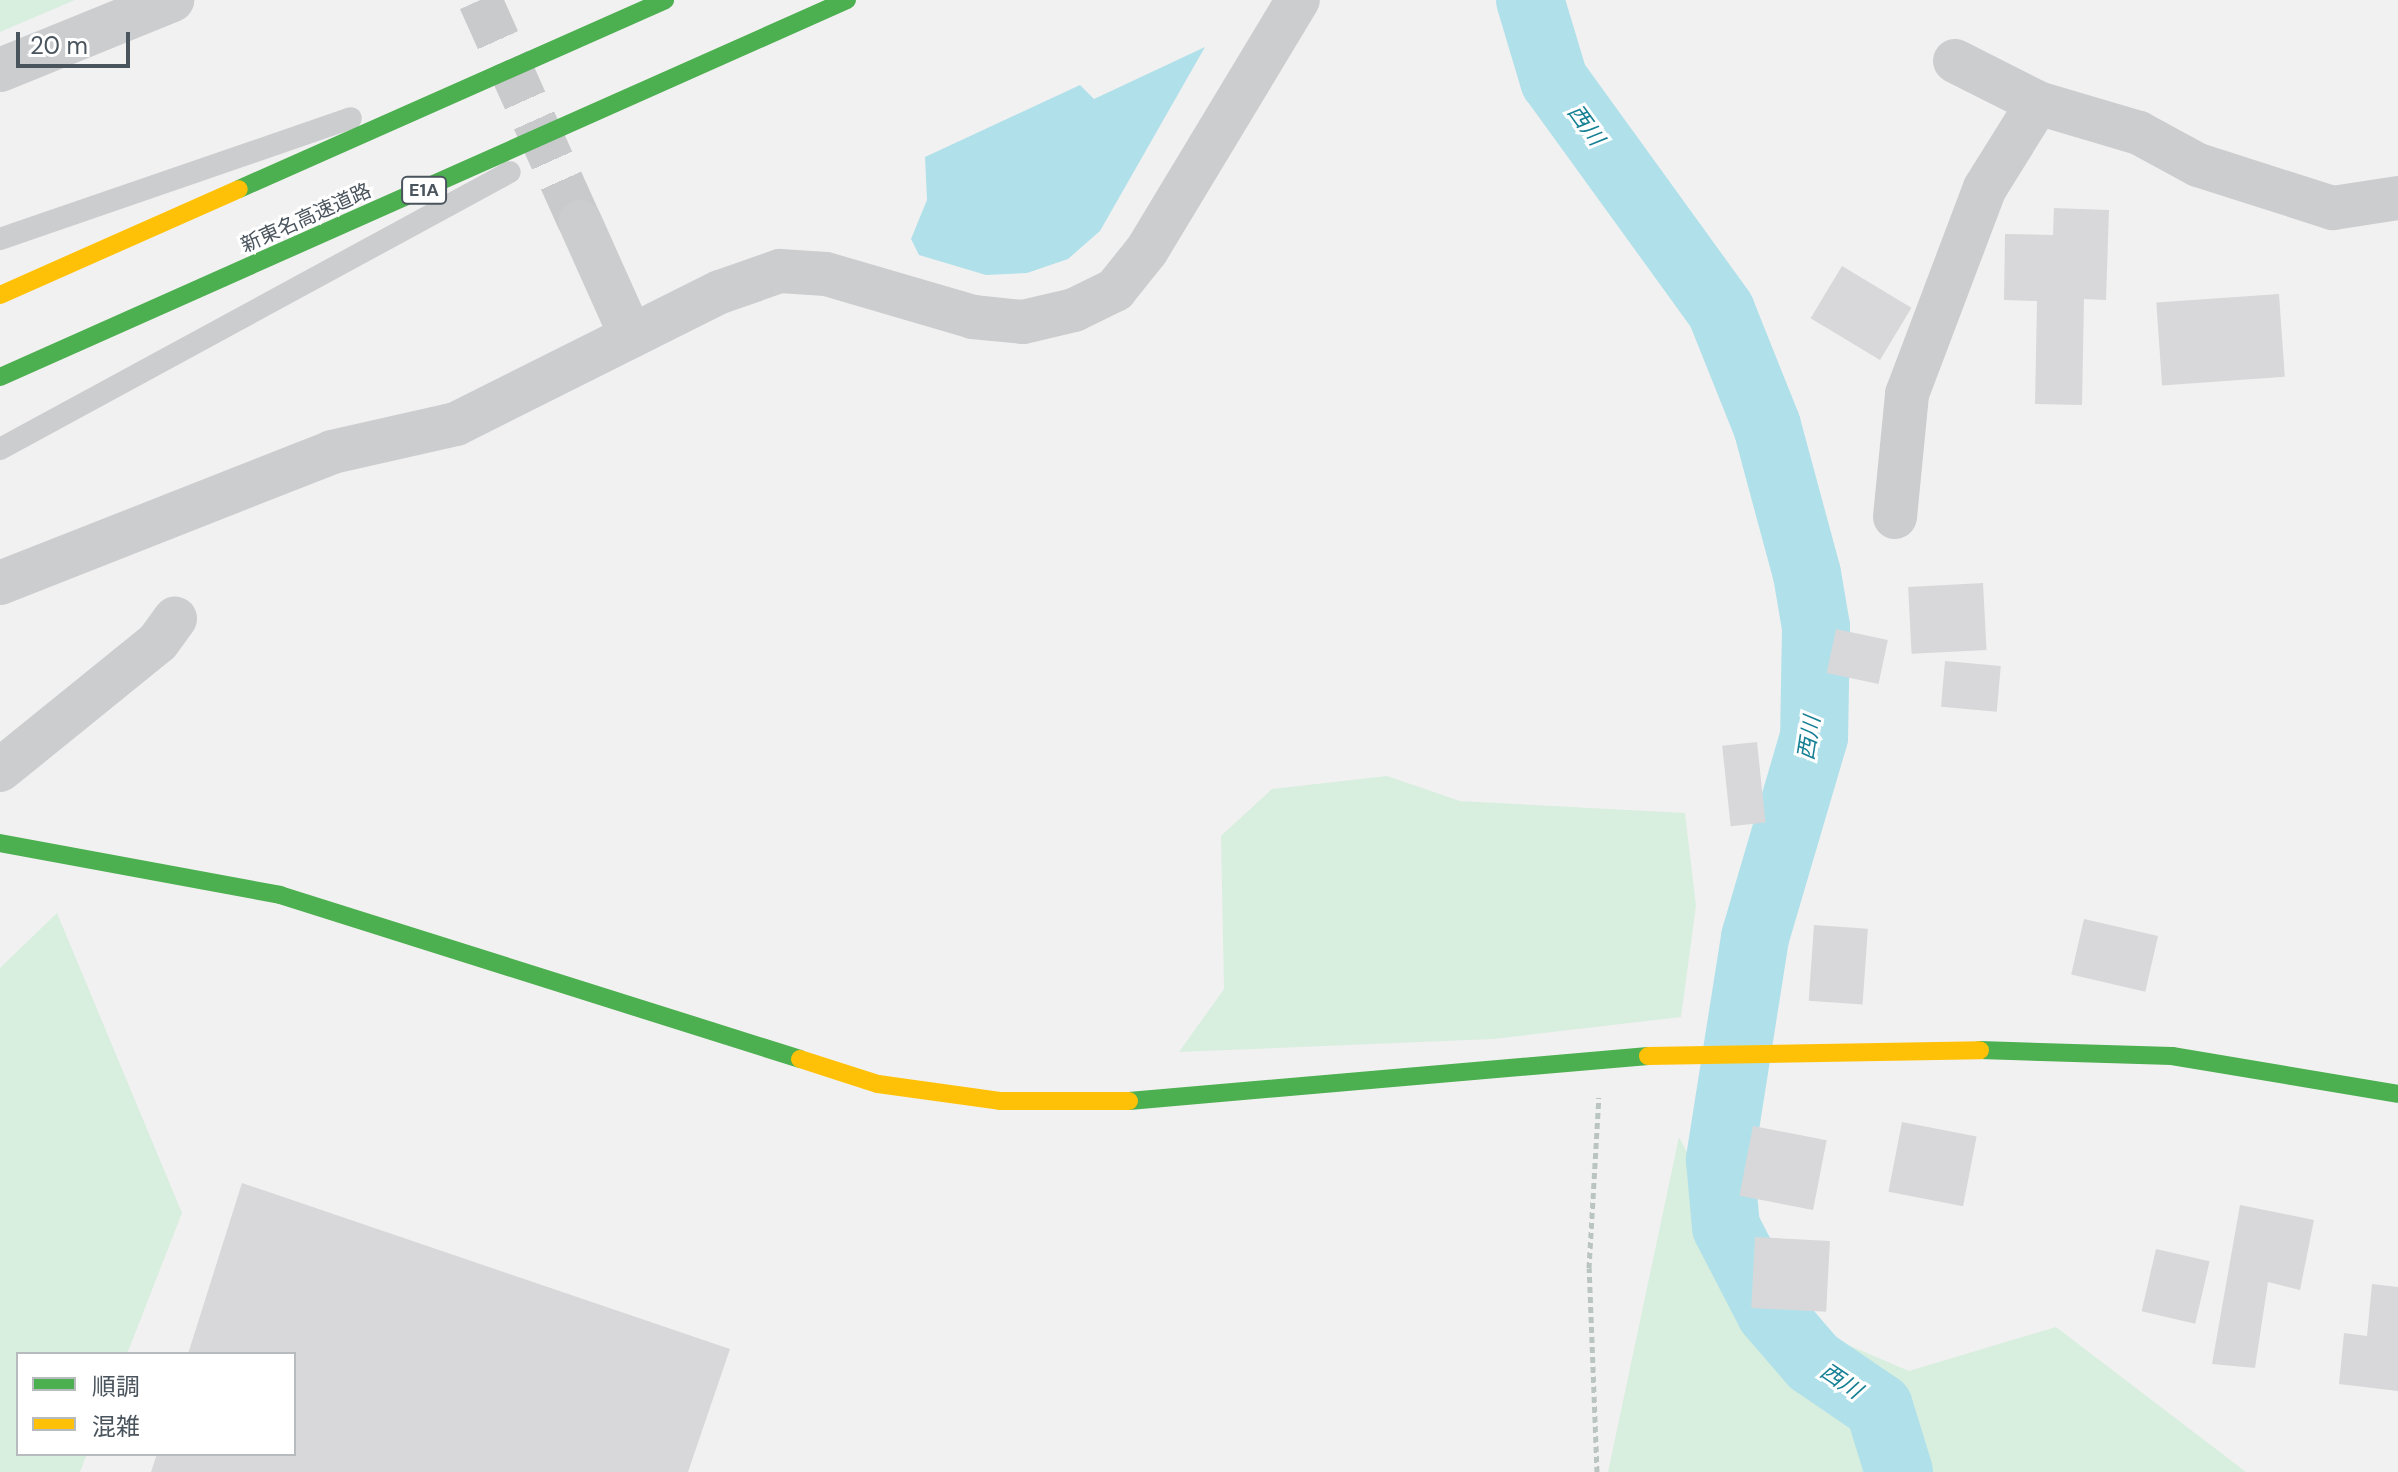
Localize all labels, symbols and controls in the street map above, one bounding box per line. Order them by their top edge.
scale bar [20,16,134,66]
text: 20 m [30,30,88,61]
water label: 西川 [1562,99,1610,151]
road number: E1A [400,176,448,204]
street label: 新東名高速道路 [237,179,375,257]
water label: 西川 [1793,714,1825,762]
legend [16,1352,296,1456]
water label: 西川 [1815,1358,1867,1404]
text: 順調 [92,1371,140,1402]
text: 混雑 [92,1411,140,1442]

